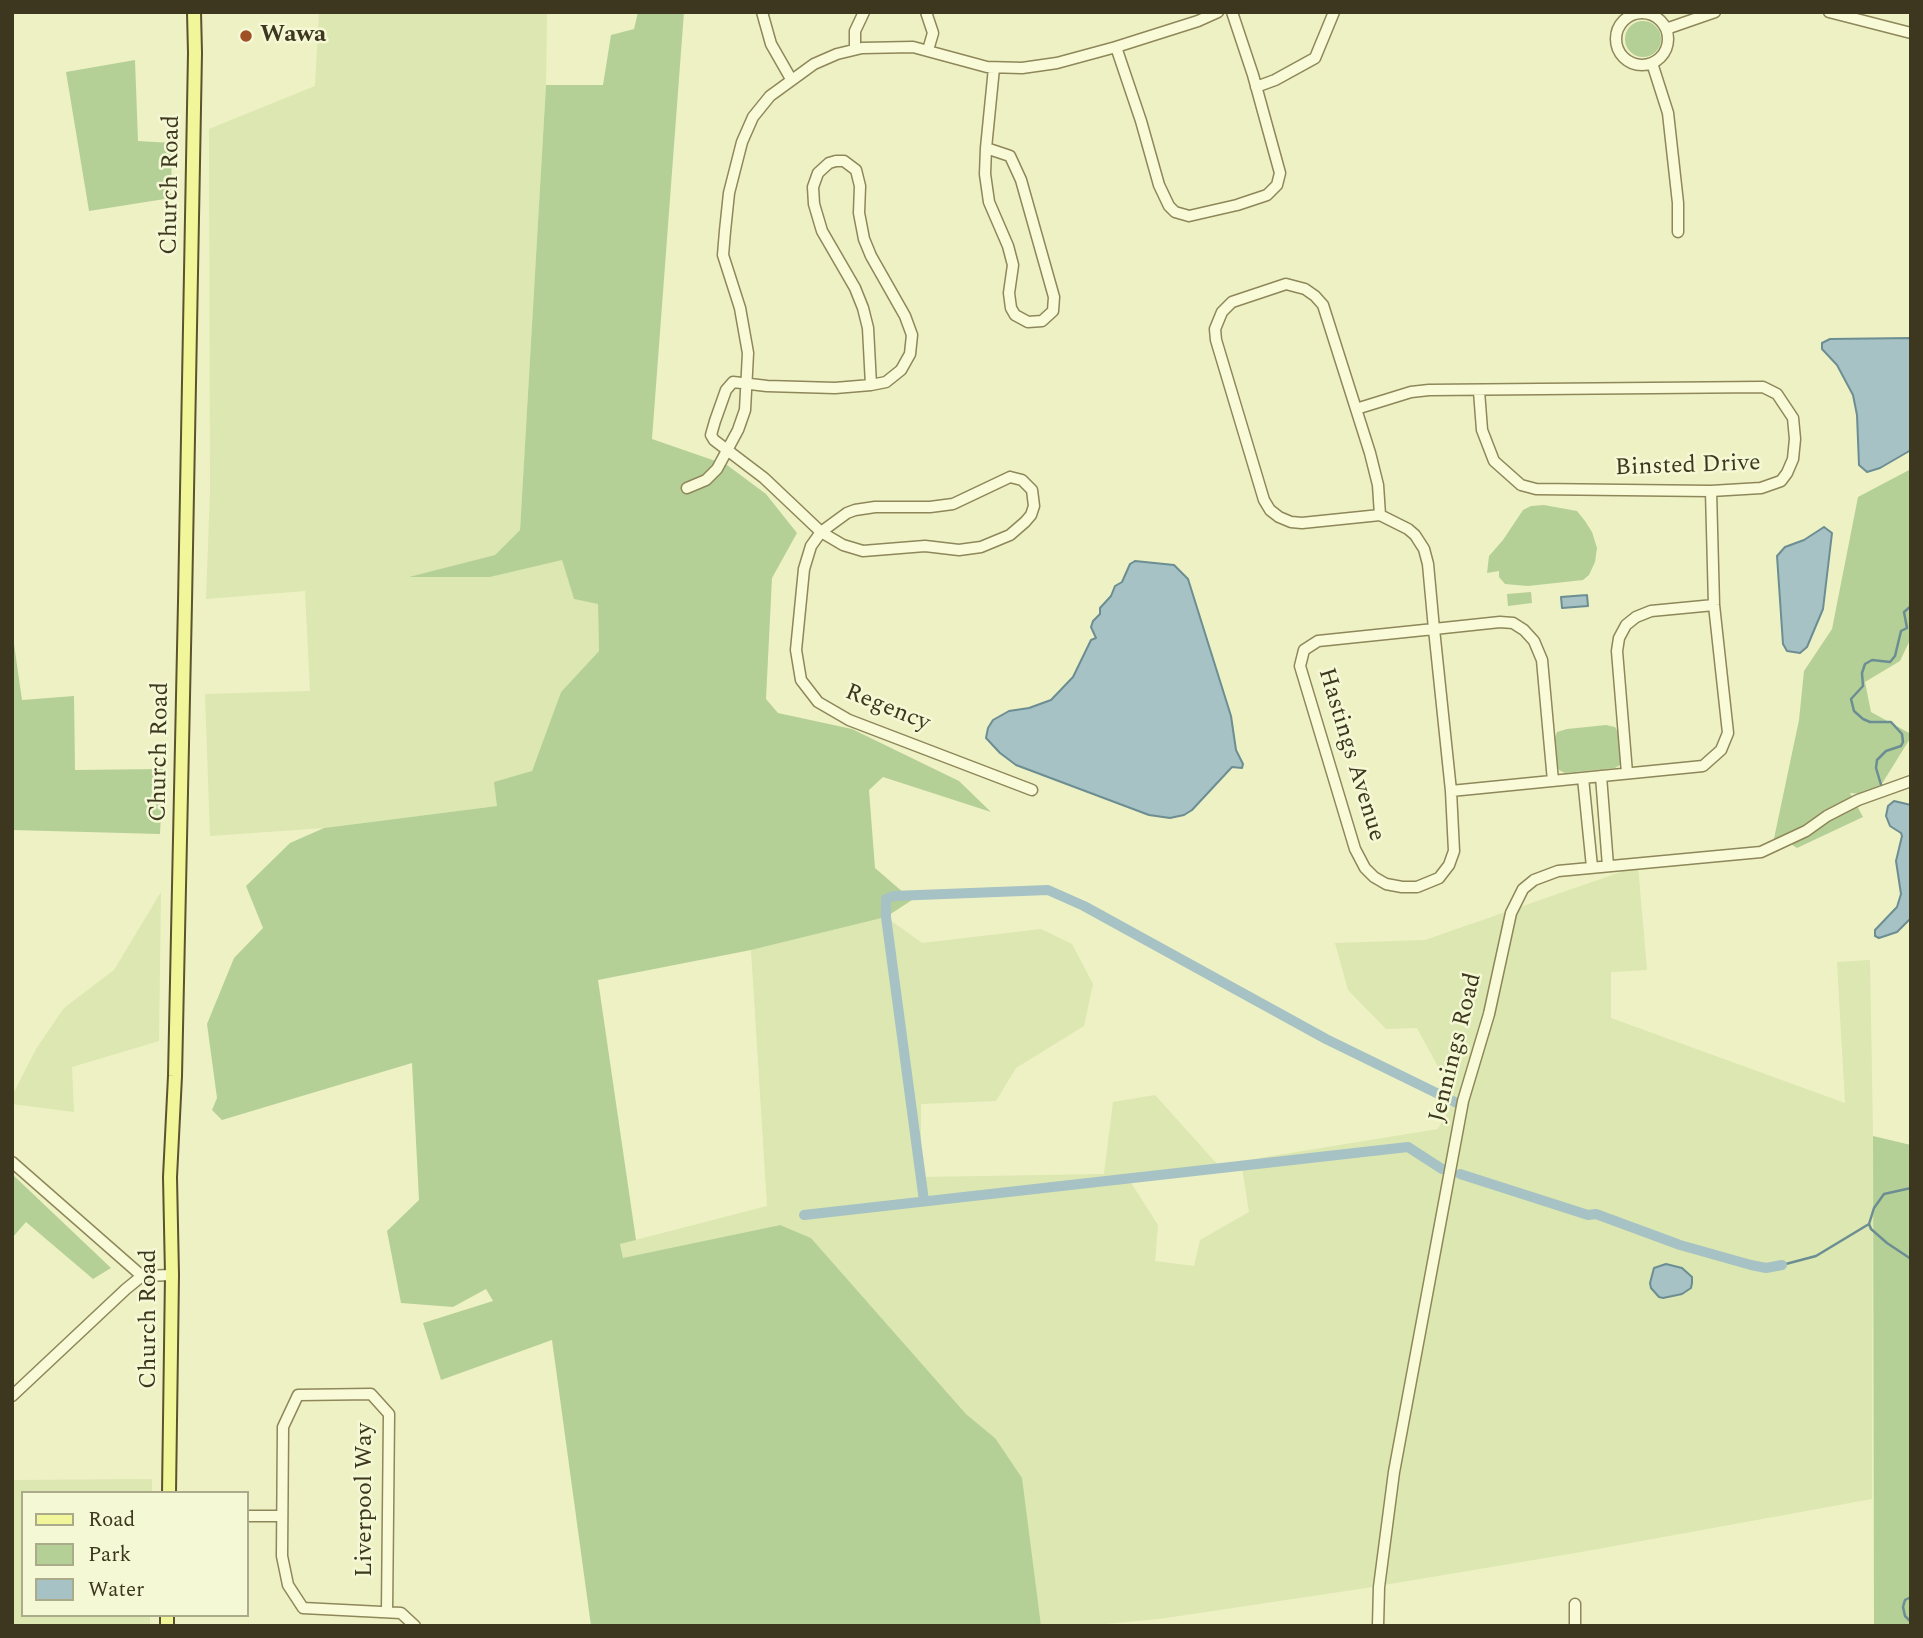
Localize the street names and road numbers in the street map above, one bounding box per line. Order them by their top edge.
street label: Church Road [156,115,188,255]
street label: Binsted Drive [1615,450,1761,484]
street label: Hastings Avenue [1310,665,1390,845]
street label: Regency [840,679,934,739]
street label: Church Road [145,682,177,822]
street label: Jennings Road [1425,970,1489,1126]
street label: Church Road [136,1249,164,1389]
street label: Liverpool Way [352,1423,380,1577]

